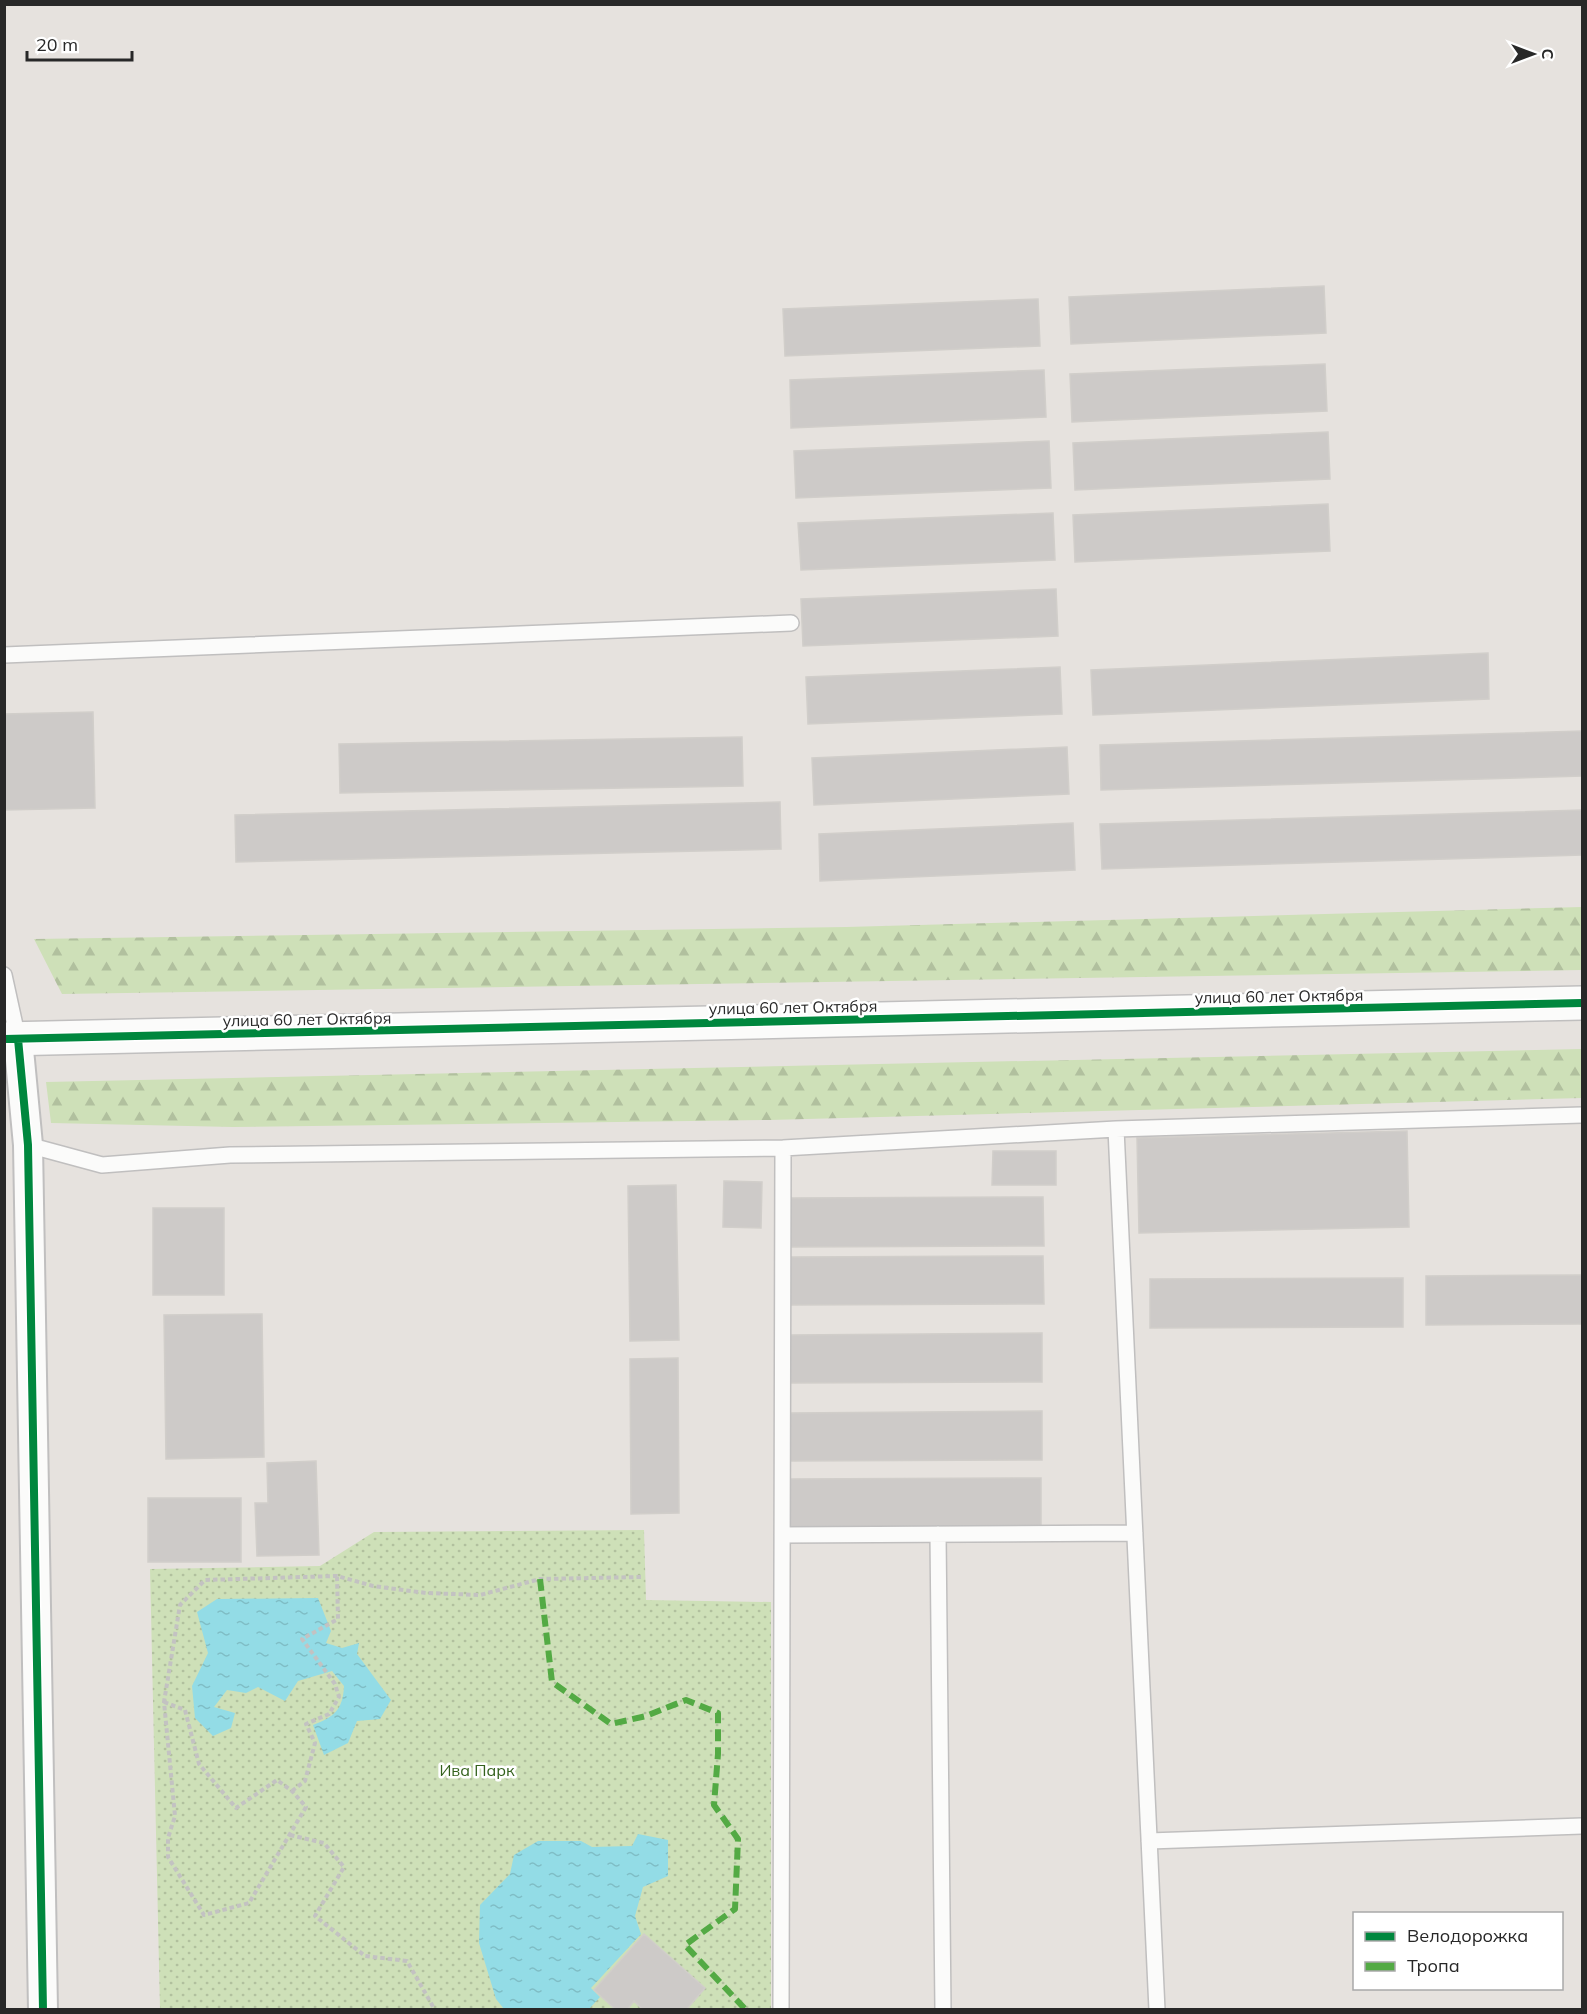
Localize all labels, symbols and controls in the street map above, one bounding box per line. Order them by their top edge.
scale bar [27,24,132,62]
north arrow [1503,24,1563,84]
text: 20 m [36,33,78,56]
text: С [1538,49,1558,60]
street label: улица 60 лет Октября [1194,985,1364,1007]
street label: улица 60 лет Октября [708,996,878,1018]
street label: улица 60 лет Октября [222,1008,392,1030]
park label: Ива Парк [439,1760,515,1780]
legend [1353,1912,1563,1990]
text: Велодорожка [1407,1924,1528,1947]
text: Тропа [1407,1954,1460,1977]

